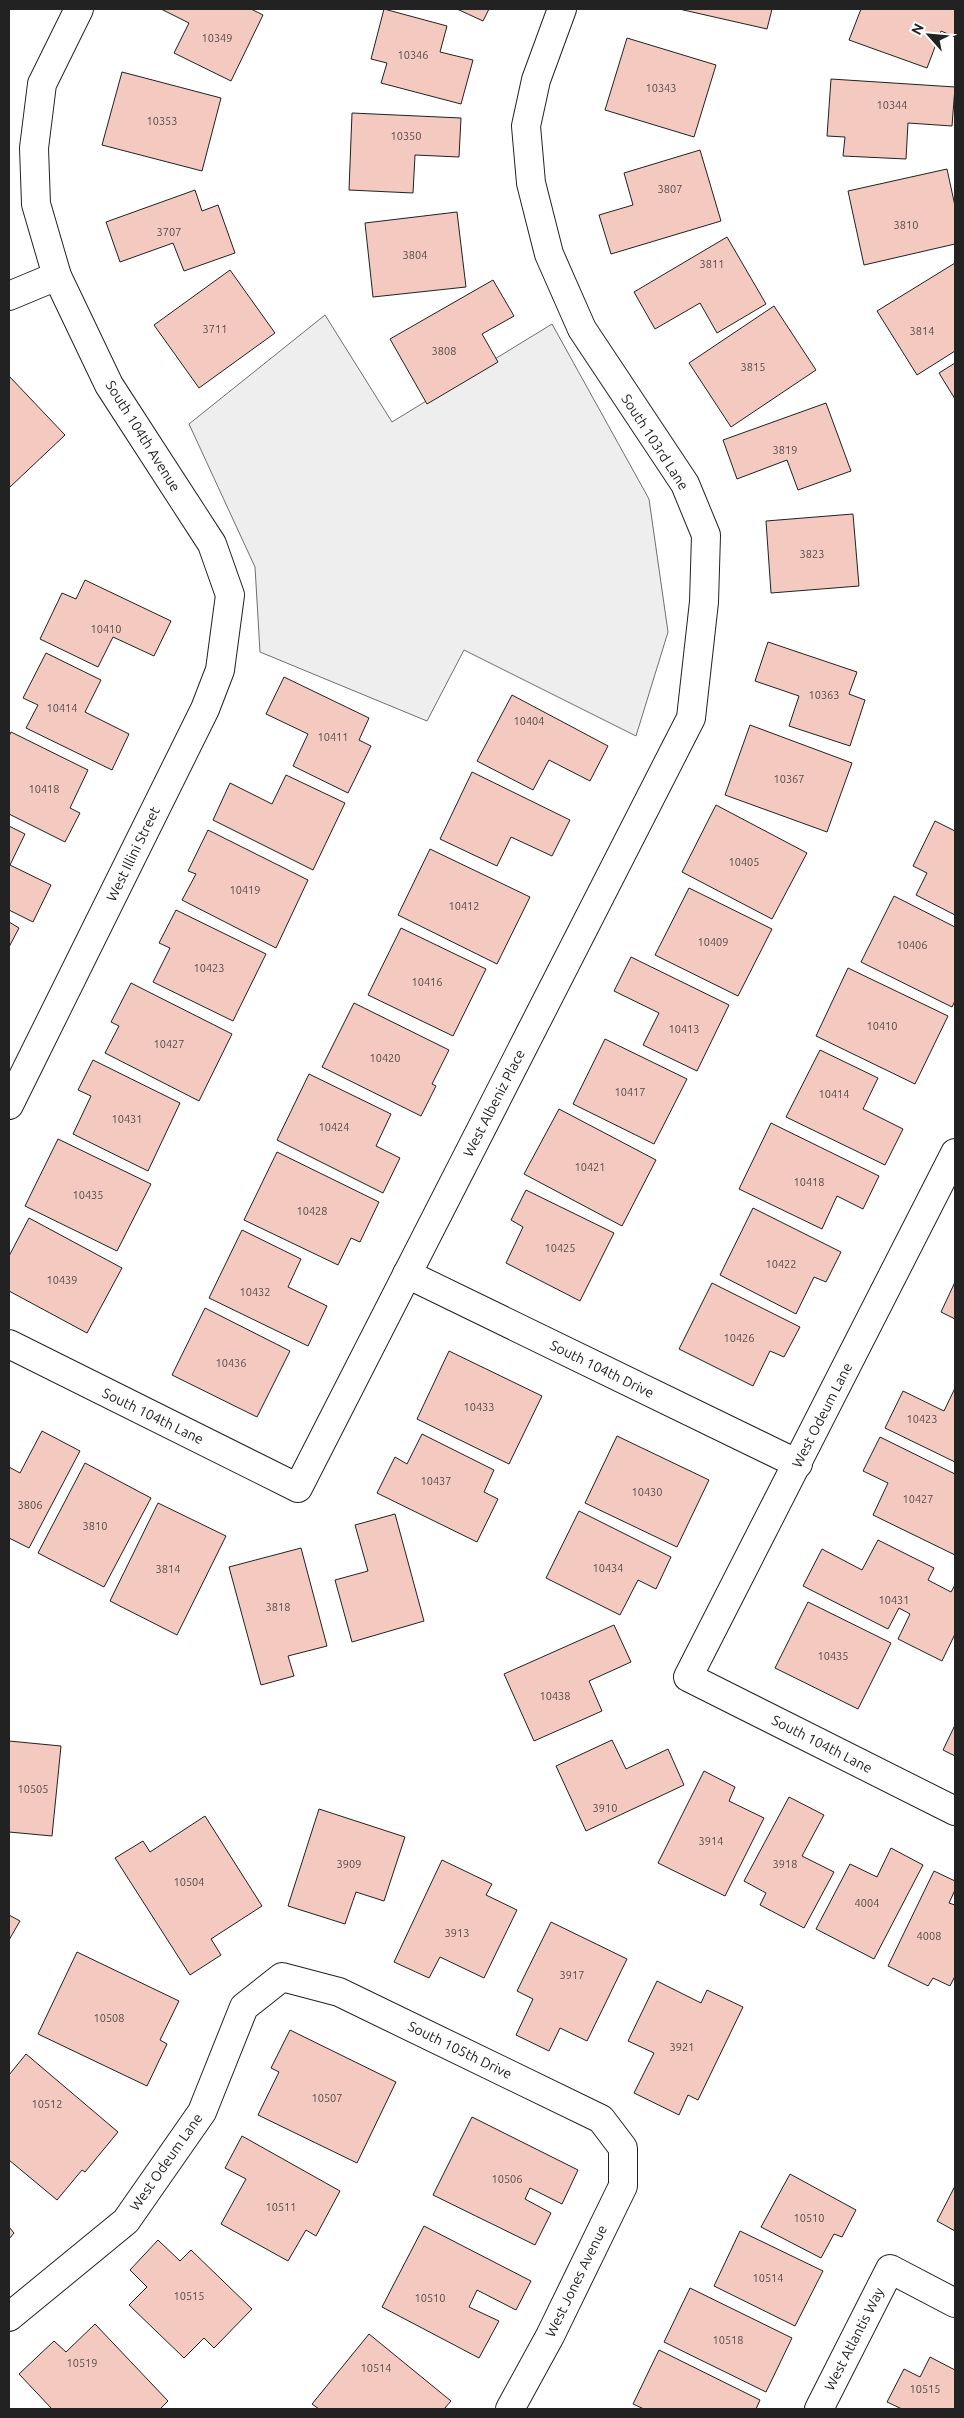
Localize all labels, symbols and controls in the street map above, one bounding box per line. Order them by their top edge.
north arrow [904,10,954,60]
text: N [908,21,927,37]
house number: 10349 [201,32,233,44]
house number: 10346 [397,49,429,61]
house number: 10343 [645,82,677,94]
house number: 10344 [876,99,908,111]
house number: 10353 [146,115,178,127]
house number: 10350 [390,130,422,142]
house number: 3807 [658,183,682,195]
house number: 3810 [894,219,918,231]
house number: 3707 [157,226,181,238]
house number: 3804 [403,249,427,261]
house number: 3811 [700,258,724,270]
house number: 3711 [203,323,227,335]
house number: 3814 [910,325,934,337]
house number: 3808 [432,345,456,357]
house number: 3815 [741,361,765,373]
street label: South 104th Avenue [102,378,184,494]
street label: South 103rd Lane [618,391,692,493]
house number: 3819 [773,444,797,456]
house number: 3823 [800,548,824,560]
house number: 10410 [90,623,122,635]
house number: 10363 [808,689,840,701]
house number: 10414 [46,702,78,714]
house number: 10404 [513,715,545,727]
house number: 10411 [317,731,349,743]
house number: 10367 [773,773,805,785]
house number: 10418 [28,783,60,795]
street label: West Illini Street [103,804,163,904]
house number: 10405 [728,856,760,868]
house number: 10419 [229,884,261,896]
house number: 10412 [448,900,480,912]
house number: 10409 [697,936,729,948]
house number: 10406 [896,939,928,951]
house number: 10423 [193,962,225,974]
house number: 10416 [411,976,443,988]
house number: 10410 [866,1020,898,1032]
house number: 10413 [668,1023,700,1035]
house number: 10427 [153,1038,185,1050]
street label: West Albeniz Place [460,1047,528,1159]
house number: 10420 [369,1052,401,1064]
house number: 10417 [614,1086,646,1098]
house number: 10414 [818,1088,850,1100]
house number: 10431 [111,1113,143,1125]
house number: 10424 [318,1121,350,1133]
house number: 10421 [574,1161,606,1173]
house number: 10418 [793,1176,825,1188]
house number: 10435 [72,1189,104,1201]
house number: 10428 [296,1205,328,1217]
house number: 10425 [544,1242,576,1254]
house number: 10422 [765,1258,797,1270]
house number: 10439 [46,1274,78,1286]
house number: 10432 [239,1286,271,1298]
house number: 10426 [723,1332,755,1344]
street label: South 104th Drive [547,1337,657,1401]
house number: 10436 [215,1357,247,1369]
street label: West Odeum Lane [789,1360,855,1470]
street label: South 104th Lane [100,1385,206,1447]
house number: 10433 [463,1401,495,1413]
house number: 10423 [906,1413,938,1425]
house number: 10437 [420,1475,452,1487]
house number: 10430 [631,1486,663,1498]
house number: 10427 [902,1493,934,1505]
house number: 3806 [18,1499,42,1511]
house number: 3810 [83,1520,107,1532]
house number: 10434 [592,1562,624,1574]
house number: 3814 [156,1563,180,1575]
house number: 10431 [878,1594,910,1606]
house number: 3818 [266,1601,290,1613]
house number: 10435 [817,1650,849,1662]
house number: 10438 [539,1690,571,1702]
street label: South 104th Lane [769,1712,875,1776]
house number: 10505 [17,1783,49,1795]
house number: 3910 [593,1802,617,1814]
house number: 3914 [699,1835,723,1847]
house number: 3909 [337,1858,361,1870]
house number: 3918 [773,1858,797,1870]
house number: 10504 [173,1876,205,1888]
house number: 4004 [855,1897,879,1909]
house number: 3913 [445,1927,469,1939]
house number: 4008 [917,1930,941,1942]
house number: 3917 [560,1969,584,1981]
house number: 10508 [93,2012,125,2024]
street label: South 105th Drive [405,2018,515,2082]
house number: 3921 [670,2041,694,2053]
house number: 10507 [311,2092,343,2104]
house number: 10512 [31,2098,63,2110]
street label: West Odeum Lane [126,2110,206,2214]
house number: 10506 [491,2173,523,2185]
house number: 10511 [265,2201,297,2213]
house number: 10510 [793,2212,825,2224]
street label: West Jones Avenue [542,2222,610,2340]
house number: 10514 [752,2272,784,2284]
street label: West Atlantis Way [821,2285,887,2393]
house number: 10515 [173,2290,205,2302]
house number: 10510 [414,2292,446,2304]
house number: 10518 [712,2334,744,2346]
house number: 10519 [66,2357,98,2369]
house number: 10514 [360,2362,392,2374]
house number: 10515 [909,2383,941,2395]

